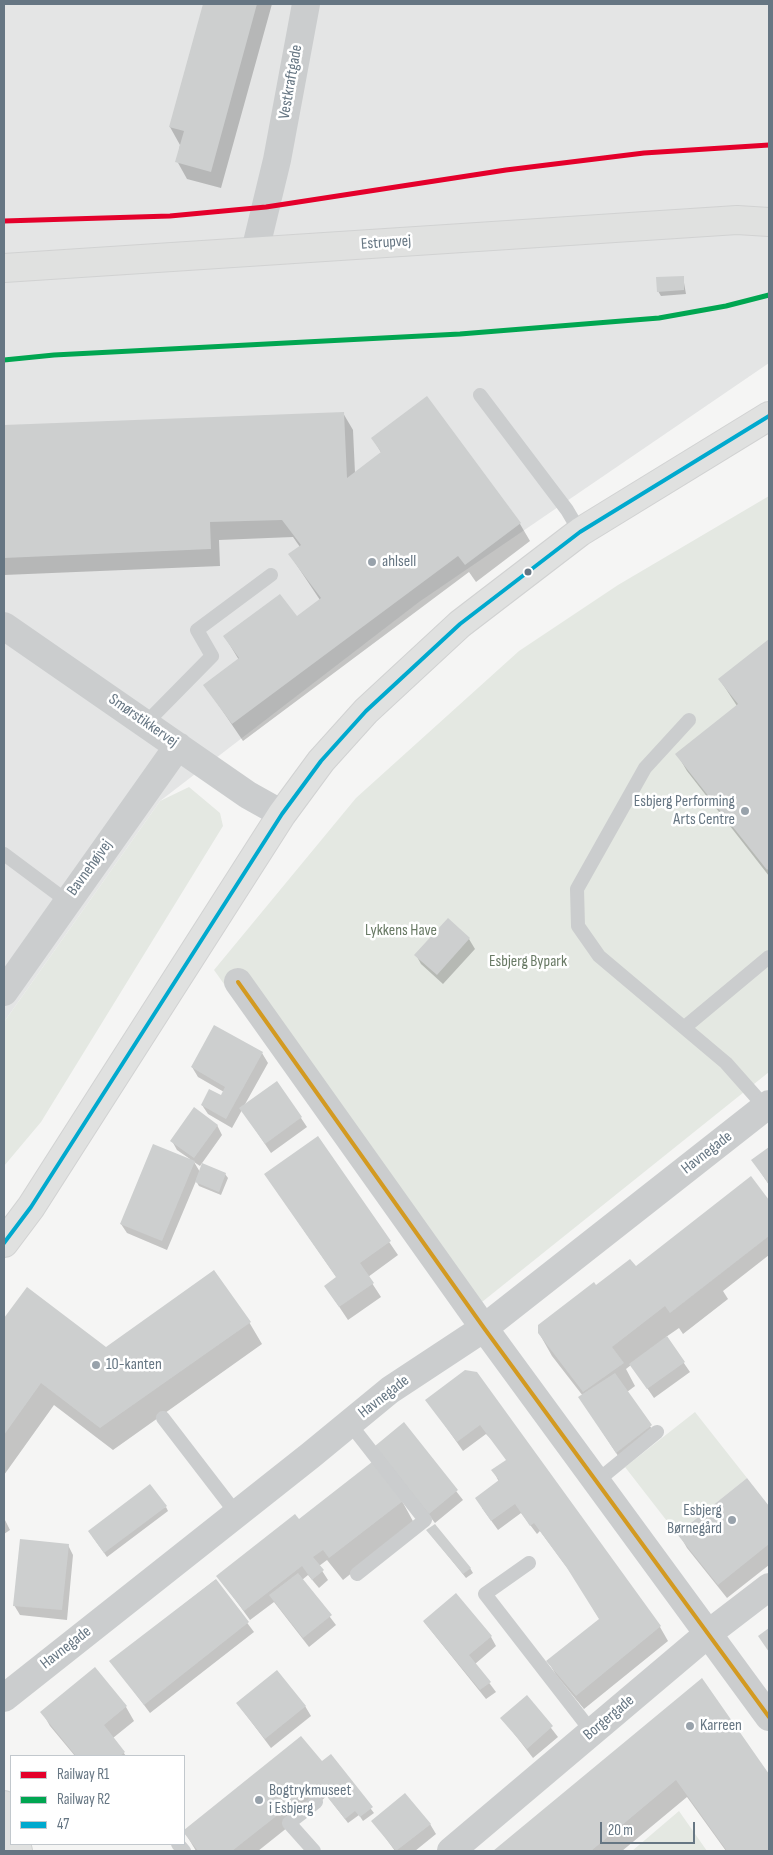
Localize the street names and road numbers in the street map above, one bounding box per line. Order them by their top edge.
street label: Vestkraftgade [275,43,307,121]
street label: Estrupvej [360,232,412,254]
street label: Smørstikkervej [105,690,181,752]
street label: Bavnehøjvej [63,836,117,900]
street label: Havnegade [678,1127,736,1179]
street label: Havnegade [355,1371,413,1423]
street label: Havnegade [37,1622,95,1674]
street label: Borgergade [580,1691,638,1745]

